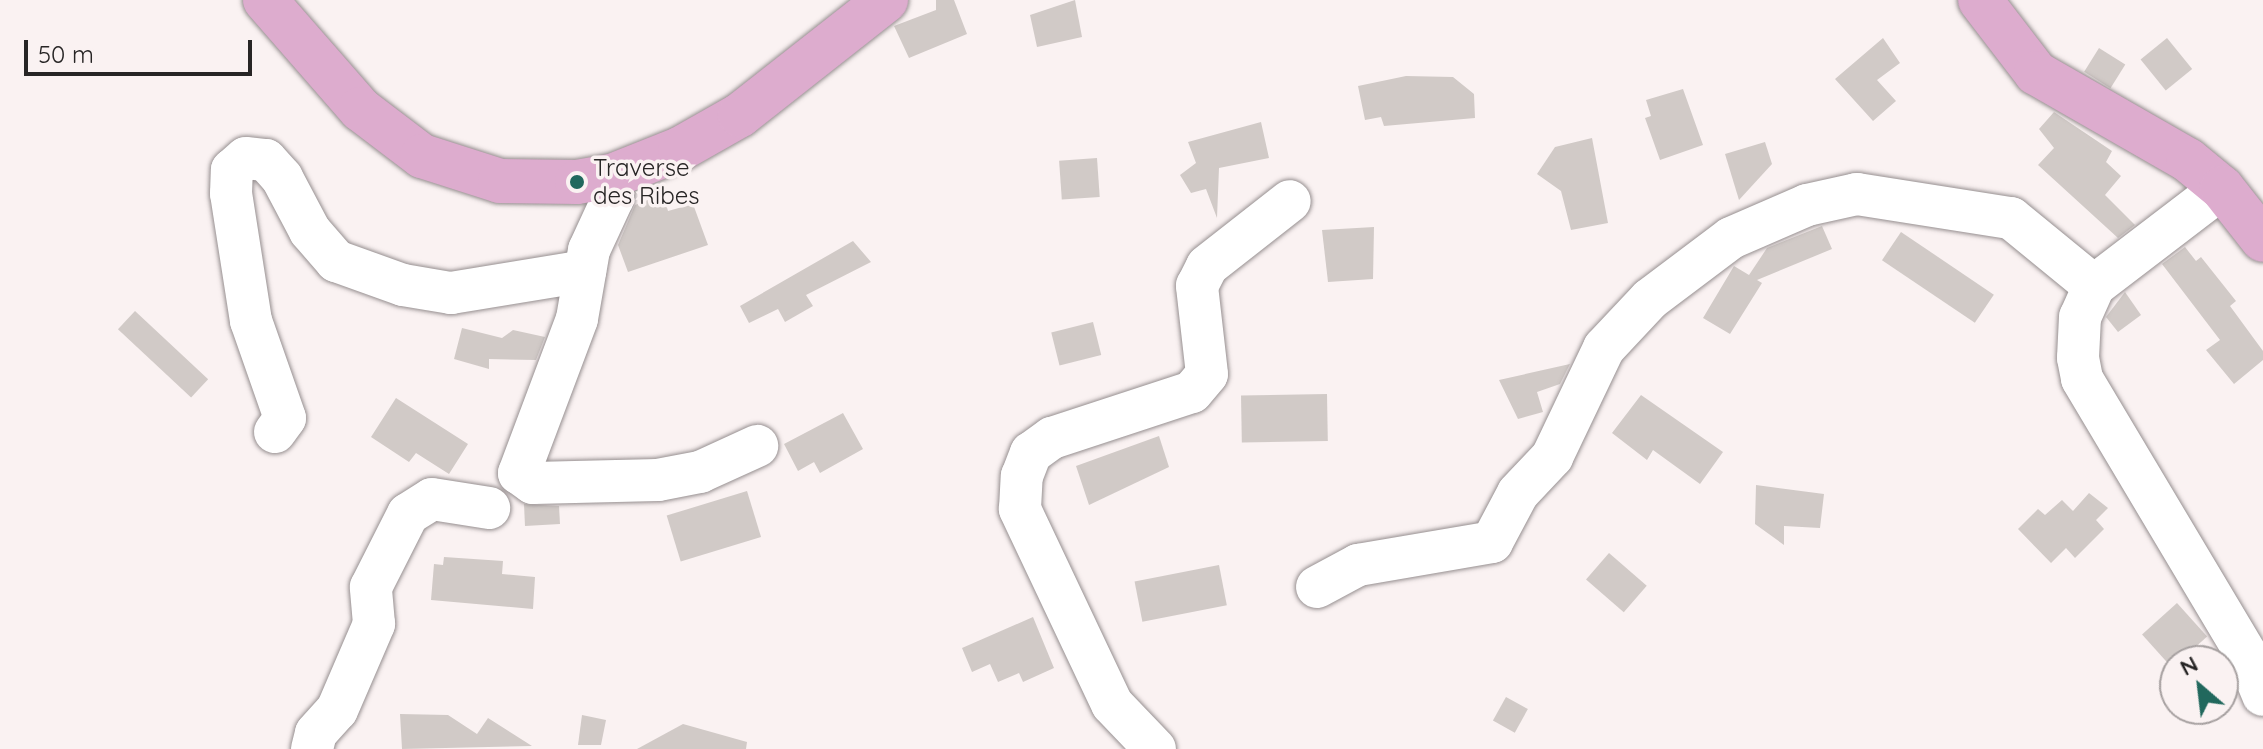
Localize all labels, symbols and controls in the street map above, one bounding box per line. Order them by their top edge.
scale bar [28,24,256,74]
text: 50 m [38,39,94,69]
place label: Traverse des Ribes [593,154,699,210]
marker: Traverse des Ribes [568,173,586,191]
north arrow [2159,645,2239,725]
text: N [2175,649,2202,682]

